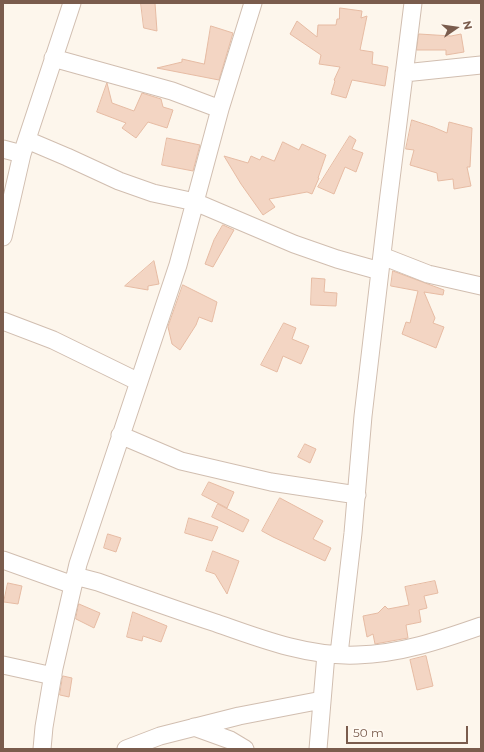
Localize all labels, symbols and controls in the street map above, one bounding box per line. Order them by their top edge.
north arrow [436,8,476,48]
text: N [460,19,476,31]
scale bar [348,718,470,744]
text: 50 m [353,725,384,740]

